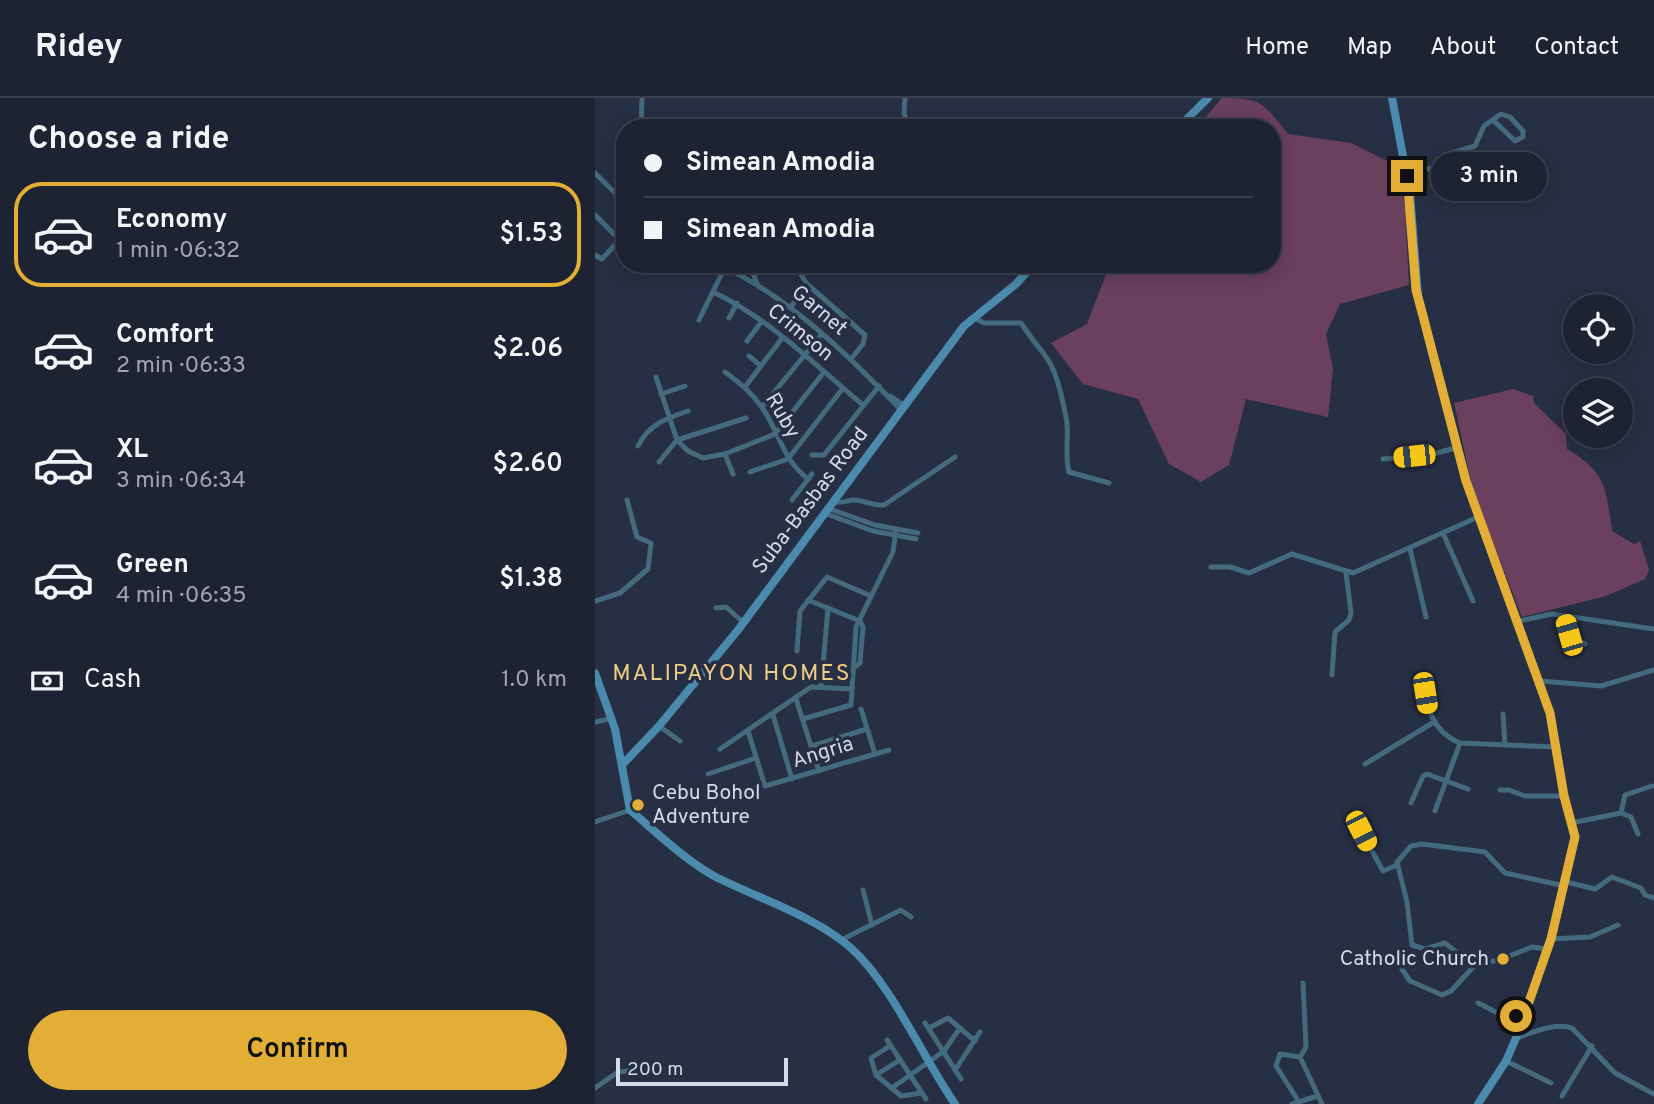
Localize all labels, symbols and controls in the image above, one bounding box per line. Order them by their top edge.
text: Ridey [35,27,123,69]
text: Home [1245,33,1309,63]
text: Map [1347,33,1392,63]
text: About [1430,33,1496,63]
text: Contact [1534,33,1619,63]
text: Choose a ride [28,120,229,160]
text: Simean Amodia [686,147,875,180]
callout: 3 min [1431,152,1547,200]
route end [1391,160,1423,192]
text: 3 min [1459,162,1519,191]
icon: car [32,203,95,266]
text: Economy [116,204,227,237]
text: Simean Amodia [686,214,875,247]
text: $1.53 [500,218,563,251]
text: 1 min · 06:32 [116,237,240,266]
street label: Garnet [785,280,853,342]
map controls [1563,294,1633,448]
button: locate [1563,294,1633,364]
street label: Crimson [761,298,839,368]
icon: car [32,318,95,381]
text: Comfort [116,319,214,352]
text: $2.06 [493,333,563,366]
text: 2 min · 06:33 [116,352,246,381]
button: layers [1563,378,1633,448]
street label: Ruby [758,388,806,444]
street label: Suba-Basbas Road [747,422,875,580]
icon: car [32,433,95,496]
text: XL [116,434,148,467]
car [1393,443,1436,469]
text: $2.60 [493,448,563,481]
text: 3 min · 06:34 [116,467,246,496]
icon: car [32,548,95,611]
text: Green [116,549,189,582]
text: $1.38 [499,563,563,596]
text: 4 min · 06:35 [116,582,247,611]
car [1554,612,1585,658]
district label: MALIPAYON HOMES [612,660,852,689]
icon: cash [28,662,66,700]
text: Cash [84,664,141,697]
text: 1.0 km [501,666,567,695]
car [1412,671,1439,715]
street label: Angria [789,731,857,775]
place label: Cebu Bohol Adventure [652,780,761,831]
marker: Cebu Bohol Adventure [630,797,646,813]
car [1343,808,1380,854]
place label: Catholic Church [1340,946,1489,973]
marker: Catholic Church [1495,951,1511,967]
route start [1500,1000,1532,1032]
button: Confirm [28,1010,567,1090]
scale bar [616,1055,787,1087]
text: 200 m [627,1058,683,1082]

